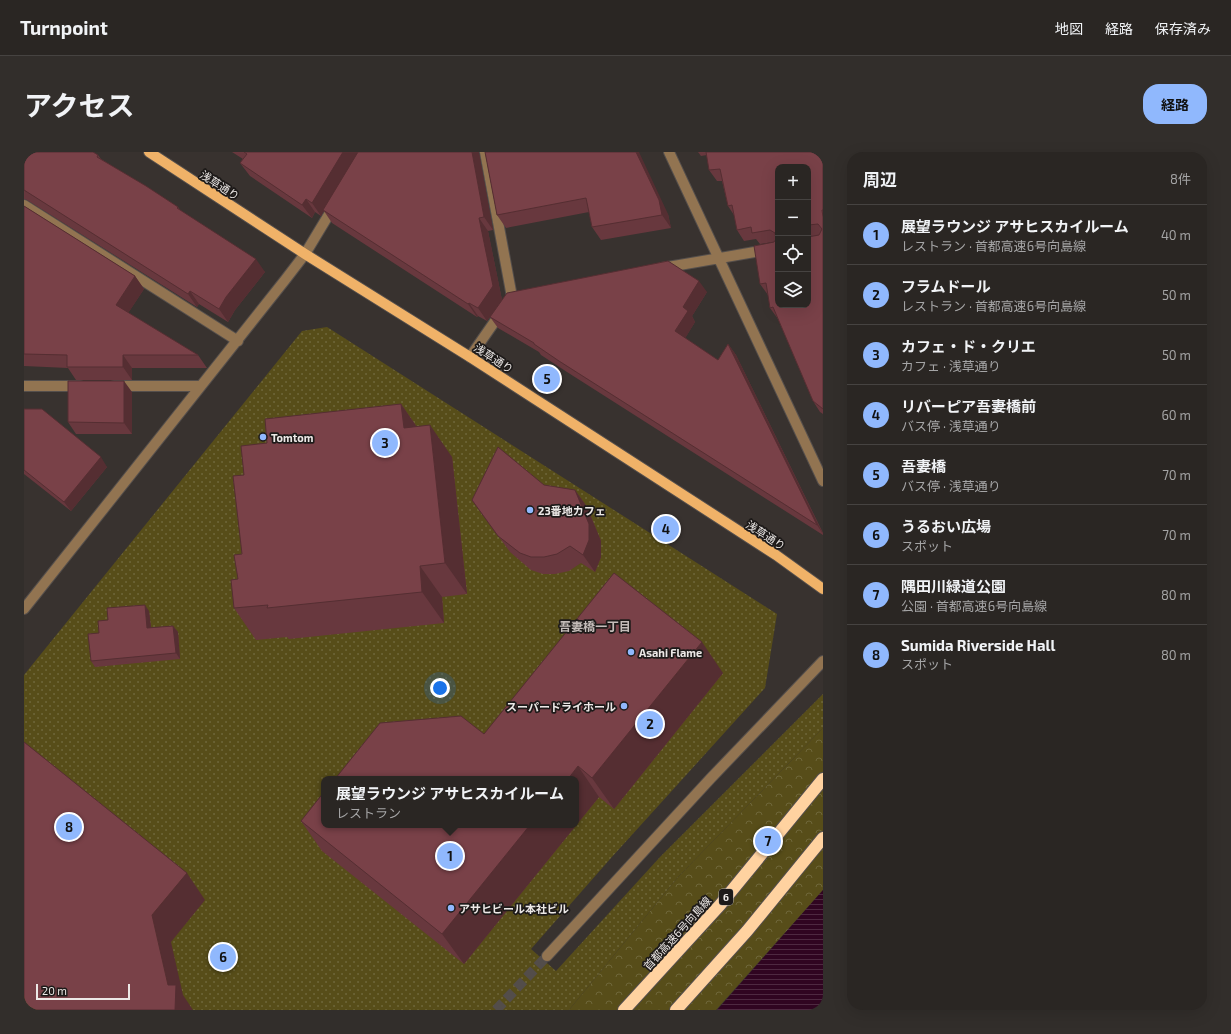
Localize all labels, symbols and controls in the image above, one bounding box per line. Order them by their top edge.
text: Turnpoint [20,16,108,39]
text: 地図 [1055,20,1083,37]
text: 経路 [1105,20,1133,37]
text: 保存済み [1155,20,1211,37]
button: 経路 [1143,84,1207,124]
text: アクセス [24,88,135,122]
map controls [775,164,811,308]
button: + [775,164,811,200]
street label: 浅草通り [198,168,242,202]
text: 周辺 [863,169,897,189]
text: 8件 [1170,171,1191,187]
button: − [775,200,811,236]
text: 展望ラウンジ アサヒスカイルーム [901,217,1129,235]
text: 1 [873,227,879,243]
text: 40 m [1161,227,1191,243]
button: locate [775,236,811,272]
text: レストラン · 首都高速6号向島線 [901,238,1086,254]
button: layers [775,272,811,308]
text: フラムドール [901,277,991,295]
text: 2 [872,287,880,303]
text: 50 m [1162,287,1191,303]
text: レストラン · 首都高速6号向島線 [901,298,1086,314]
text: カフェ・ド・クリエ [901,337,1036,355]
street label: 浅草通り [472,341,516,375]
text: 3 [872,347,880,363]
text: 50 m [1162,347,1191,363]
text: カフェ · 浅草通り [901,358,1001,374]
pin: 5 [534,364,560,394]
text: リバーピア吾妻橋前 [901,397,1036,415]
text: 4 [872,407,880,423]
text: 60 m [1161,407,1191,423]
text: バス停 · 浅草通り [901,418,1001,434]
pin: 3 [372,428,398,458]
place label: Tomtom [271,431,314,444]
marker: Tomtom [258,432,268,442]
text: 吾妻橋 [901,457,946,475]
text: 5 [872,467,880,483]
text: 70 m [1162,467,1191,483]
text: バス停 · 浅草通り [901,478,1001,494]
place label: 23番地カフェ [538,504,606,517]
marker: 23番地カフェ [525,505,535,515]
pin: 4 [653,514,679,544]
text: うるおい広場 [901,517,991,535]
street label: 浅草通り [744,518,788,552]
text: 6 [872,527,880,543]
text: 70 m [1162,527,1191,543]
text: スポット [901,538,953,554]
text: 隅田川緑道公園 [901,577,1006,595]
text: 7 [873,587,879,603]
text: 80 m [1161,587,1191,603]
text: 公園 · 首都高速6号向島線 [901,598,1047,614]
district label: 吾妻橋一丁目 [559,619,631,633]
text: Sumida Riverside Hall [901,636,1055,654]
place label: Asahi Flame [639,646,702,659]
marker: Asahi Flame [626,647,636,657]
text: 8 [872,647,880,663]
text: 80 m [1161,647,1191,663]
text: スポット [901,656,953,672]
your location [430,678,450,698]
place label: スーパードライホール [506,700,616,713]
marker: スーパードライホール [619,701,629,711]
pin: 2 [637,709,663,739]
popup [321,776,579,828]
text: 展望ラウンジ アサヒスカイルーム [336,784,564,802]
text: レストラン [336,805,401,821]
pin: 8 [56,812,82,842]
pin: 7 [755,826,781,856]
pin: 1 [437,841,463,871]
road number: 6 [719,889,733,905]
street label: 首都高速6号向島線 [641,894,713,972]
place label: アサヒビール本社ビル [459,902,569,915]
marker: アサヒビール本社ビル [446,903,456,913]
pin: 6 [210,942,236,972]
scale bar [36,982,130,1001]
text: 20 m [42,984,67,997]

